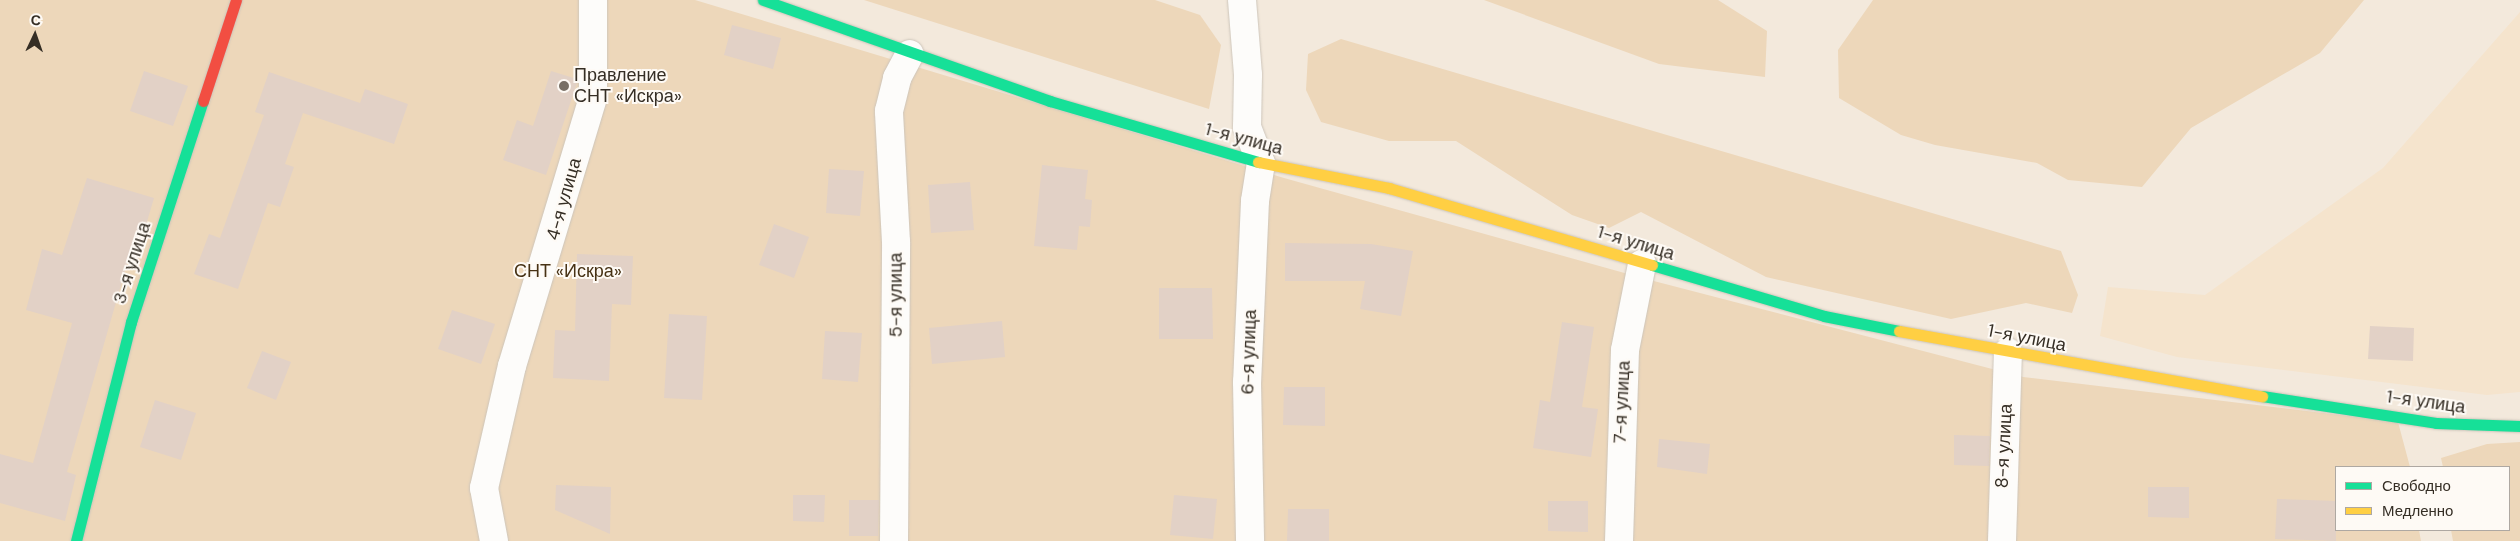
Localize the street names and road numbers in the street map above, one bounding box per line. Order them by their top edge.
street label: 1-я улица [1203,118,1285,160]
street label: 4-я улица [542,155,586,243]
street label: 3-я улица [109,220,155,306]
street label: 1-я улица [1595,221,1677,265]
street label: 5-я улица [885,253,907,337]
street label: 6-я улица [1237,309,1261,395]
street label: 1-я улица [1986,320,2068,356]
street label: 7-я улица [1609,360,1635,444]
street label: 1-я улица [2385,386,2467,418]
street label: 8-я улица [1991,403,2017,489]

